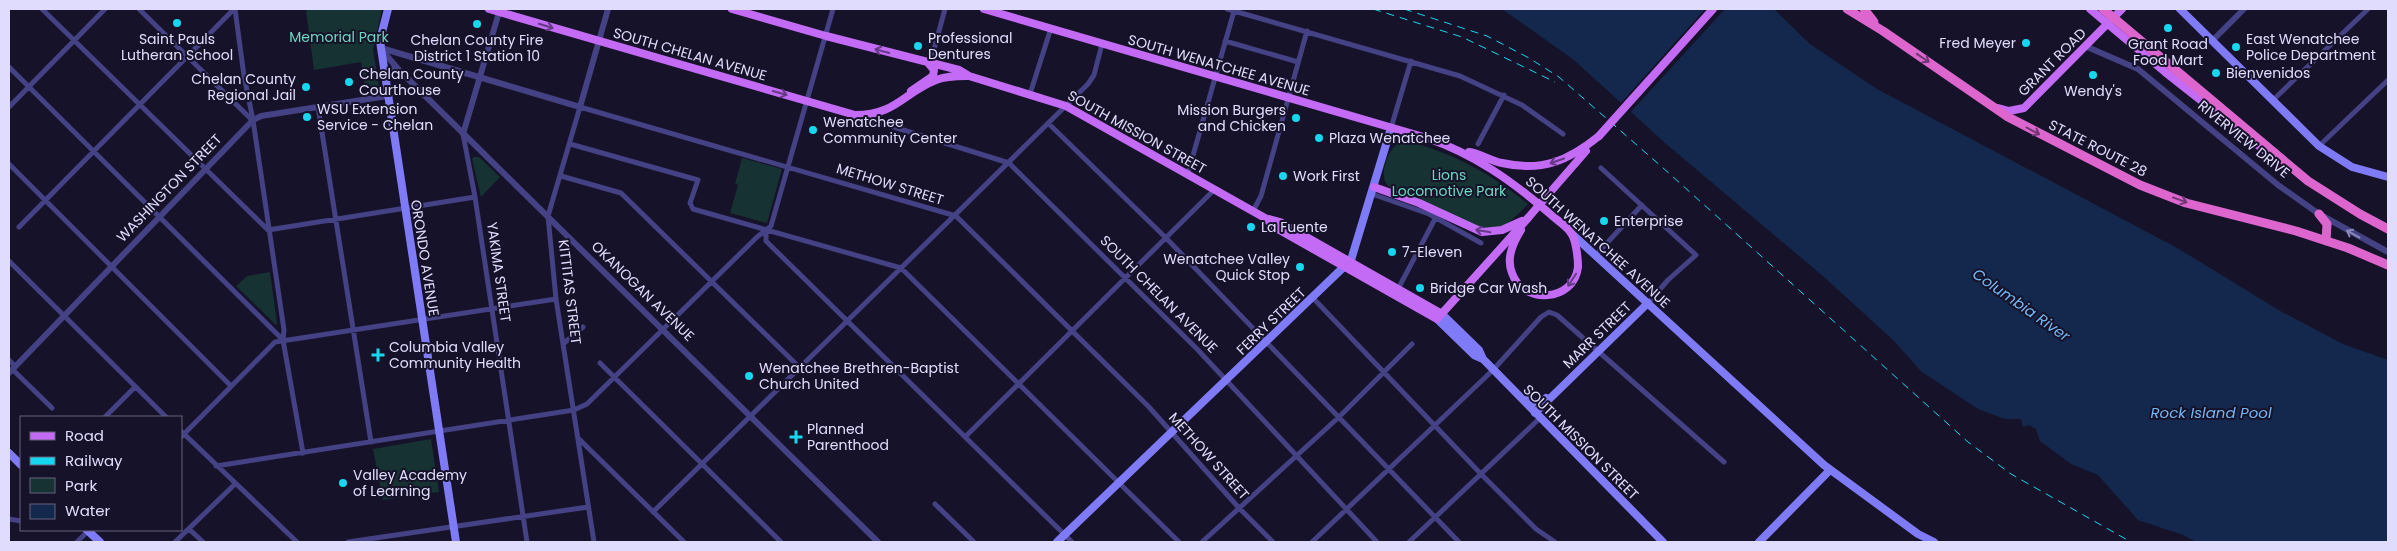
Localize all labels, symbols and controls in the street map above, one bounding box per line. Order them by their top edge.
marker: Saint Pauls Lutheran School [171,17,183,29]
marker: Chelan County Fire District 1 Station 10 [471,18,483,30]
one-way arrow [537,21,553,31]
street label: SOUTH CHELAN AVENUE [611,22,769,86]
marker: Grant Road Food Mart [2162,22,2174,34]
street label: GRANT ROAD [2014,23,2091,100]
park label: Memorial Park [289,27,389,47]
place label: Professional Dentures [928,28,1012,64]
place label: Saint Pauls Lutheran School [121,29,233,65]
street label: SOUTH WENATCHEE AVENUE [1126,29,1312,101]
place label: East Wenatchee Police Department [2246,29,2376,65]
place label: Chelan County Fire District 1 Station 10 [411,30,544,66]
place label: Fred Meyer [1939,33,2016,53]
place label: Grant Road Food Mart [2128,34,2208,70]
marker: Fred Meyer [2020,37,2032,49]
marker: Professional Dentures [912,40,924,52]
marker: East Wenatchee Police Department [2230,41,2242,53]
one-way arrow [875,46,891,56]
one-way arrow [1916,54,1930,64]
place label: Bienvenidos [2226,63,2310,83]
place label: Chelan County Courthouse [359,64,464,100]
marker: Bienvenidos [2210,67,2222,79]
place label: Chelan County Regional Jail [191,69,296,105]
marker: Wendy's [2087,69,2099,81]
marker: Chelan County Courthouse [343,76,355,88]
marker: Chelan County Regional Jail [300,81,312,93]
place label: Wendy's [2064,81,2122,101]
street label: SOUTH MISSION STREET [1064,85,1210,179]
one-way arrow [772,89,788,99]
street label: RIVERVIEW DRIVE [2194,96,2294,182]
place label: WSU Extension Service - Chelan [317,99,433,135]
place label: Mission Burgers and Chicken [1177,100,1286,136]
marker: WSU Extension Service - Chelan [301,111,313,123]
place label: Wenatchee Community Center [823,112,957,148]
marker: Mission Burgers and Chicken [1290,112,1302,124]
street label: STATE ROUTE 28 [2045,115,2151,182]
marker: Wenatchee Community Center [807,124,819,136]
one-way arrow [2025,126,2040,136]
place label: Plaza Wenatchee [1329,128,1451,148]
street label: WASHINGTON STREET [112,129,226,247]
marker: Plaza Wenatchee [1313,132,1325,144]
one-way arrow [1550,157,1566,167]
street label: METHOW STREET [834,158,946,210]
park label: Lions Locomotive Park [1392,165,1507,201]
place label: Work First [1293,166,1360,186]
marker: Work First [1277,170,1289,182]
street label: SOUTH WENATCHEE AVENUE [1521,171,1675,313]
one-way arrow [2172,196,2187,205]
street label: ORONDO AVENUE [406,198,444,318]
place label: Enterprise [1614,211,1684,231]
marker: Enterprise [1598,215,1610,227]
place label: La Fuente [1261,217,1328,237]
street label: YAKIMA STREET [482,221,516,324]
marker: La Fuente [1245,221,1257,233]
one-way arrow [1476,225,1492,235]
one-way arrow [2346,229,2361,239]
street label: SOUTH CHELAN AVENUE [1096,231,1222,357]
street label: OKANOGAN AVENUE [587,237,699,345]
street label: KITTITAS STREET [554,238,586,346]
place label: 7-Eleven [1402,242,1462,262]
marker: 7-Eleven [1386,246,1398,258]
place label: Wenatchee Valley Quick Stop [1163,249,1290,285]
marker: Wenatchee Valley Quick Stop [1294,261,1306,273]
water label: Columbia River [1968,263,2075,346]
one-way arrow [1567,272,1577,286]
place label: Bridge Car Wash [1430,278,1547,298]
street label: FERRY STREET [1232,282,1310,359]
marker: Bridge Car Wash [1414,282,1426,294]
street label: MARR STREET [1558,297,1636,373]
place label: Columbia Valley Community Health [389,337,521,373]
marker: Columbia Valley Community Health [371,348,385,362]
place label: Wenatchee Brethren-Baptist Church United [759,358,959,394]
marker: Wenatchee Brethren-Baptist Church United [743,370,755,382]
street label: SOUTH MISSION STREET [1519,380,1643,504]
water label: Rock Island Pool [2150,402,2272,423]
street label: METHOW STREET [1164,408,1254,504]
legend [20,416,182,531]
place label: Planned Parenthood [807,419,889,455]
text: Road [65,425,104,446]
marker: Planned Parenthood [789,430,803,444]
text: Railway [65,450,123,471]
place label: Valley Academy of Learning [353,465,467,501]
text: Park [65,475,97,496]
marker: Valley Academy of Learning [337,477,349,489]
text: Water [65,500,111,521]

